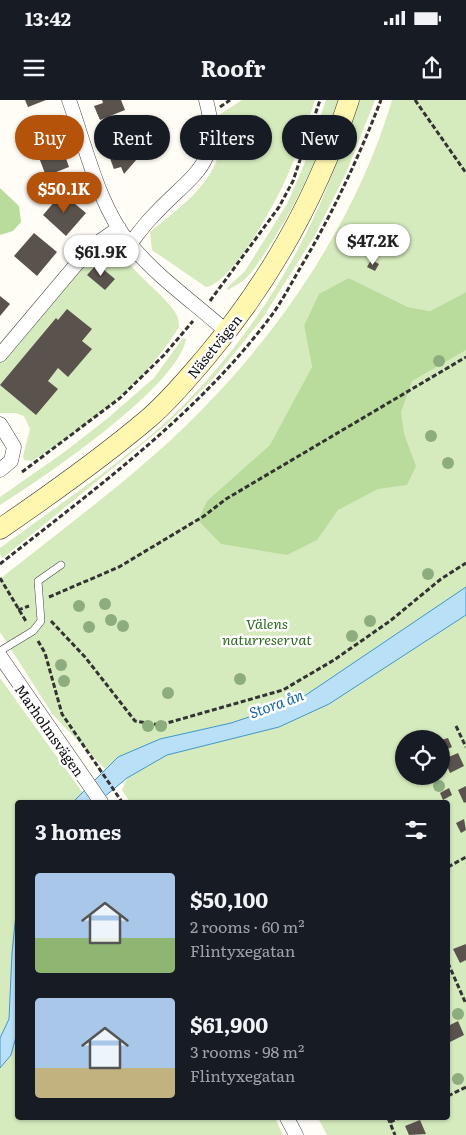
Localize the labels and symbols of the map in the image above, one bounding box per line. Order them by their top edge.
pin: $50.1K [23,172,105,214]
pin: $47.2K [332,224,414,266]
pin: $61.9K [60,234,142,277]
street label: Näsetvägen [182,310,246,382]
park label: Välens naturreservat [222,613,312,649]
street label: Marholmsvägen [11,680,89,780]
water label: Stora ån [246,683,306,723]

